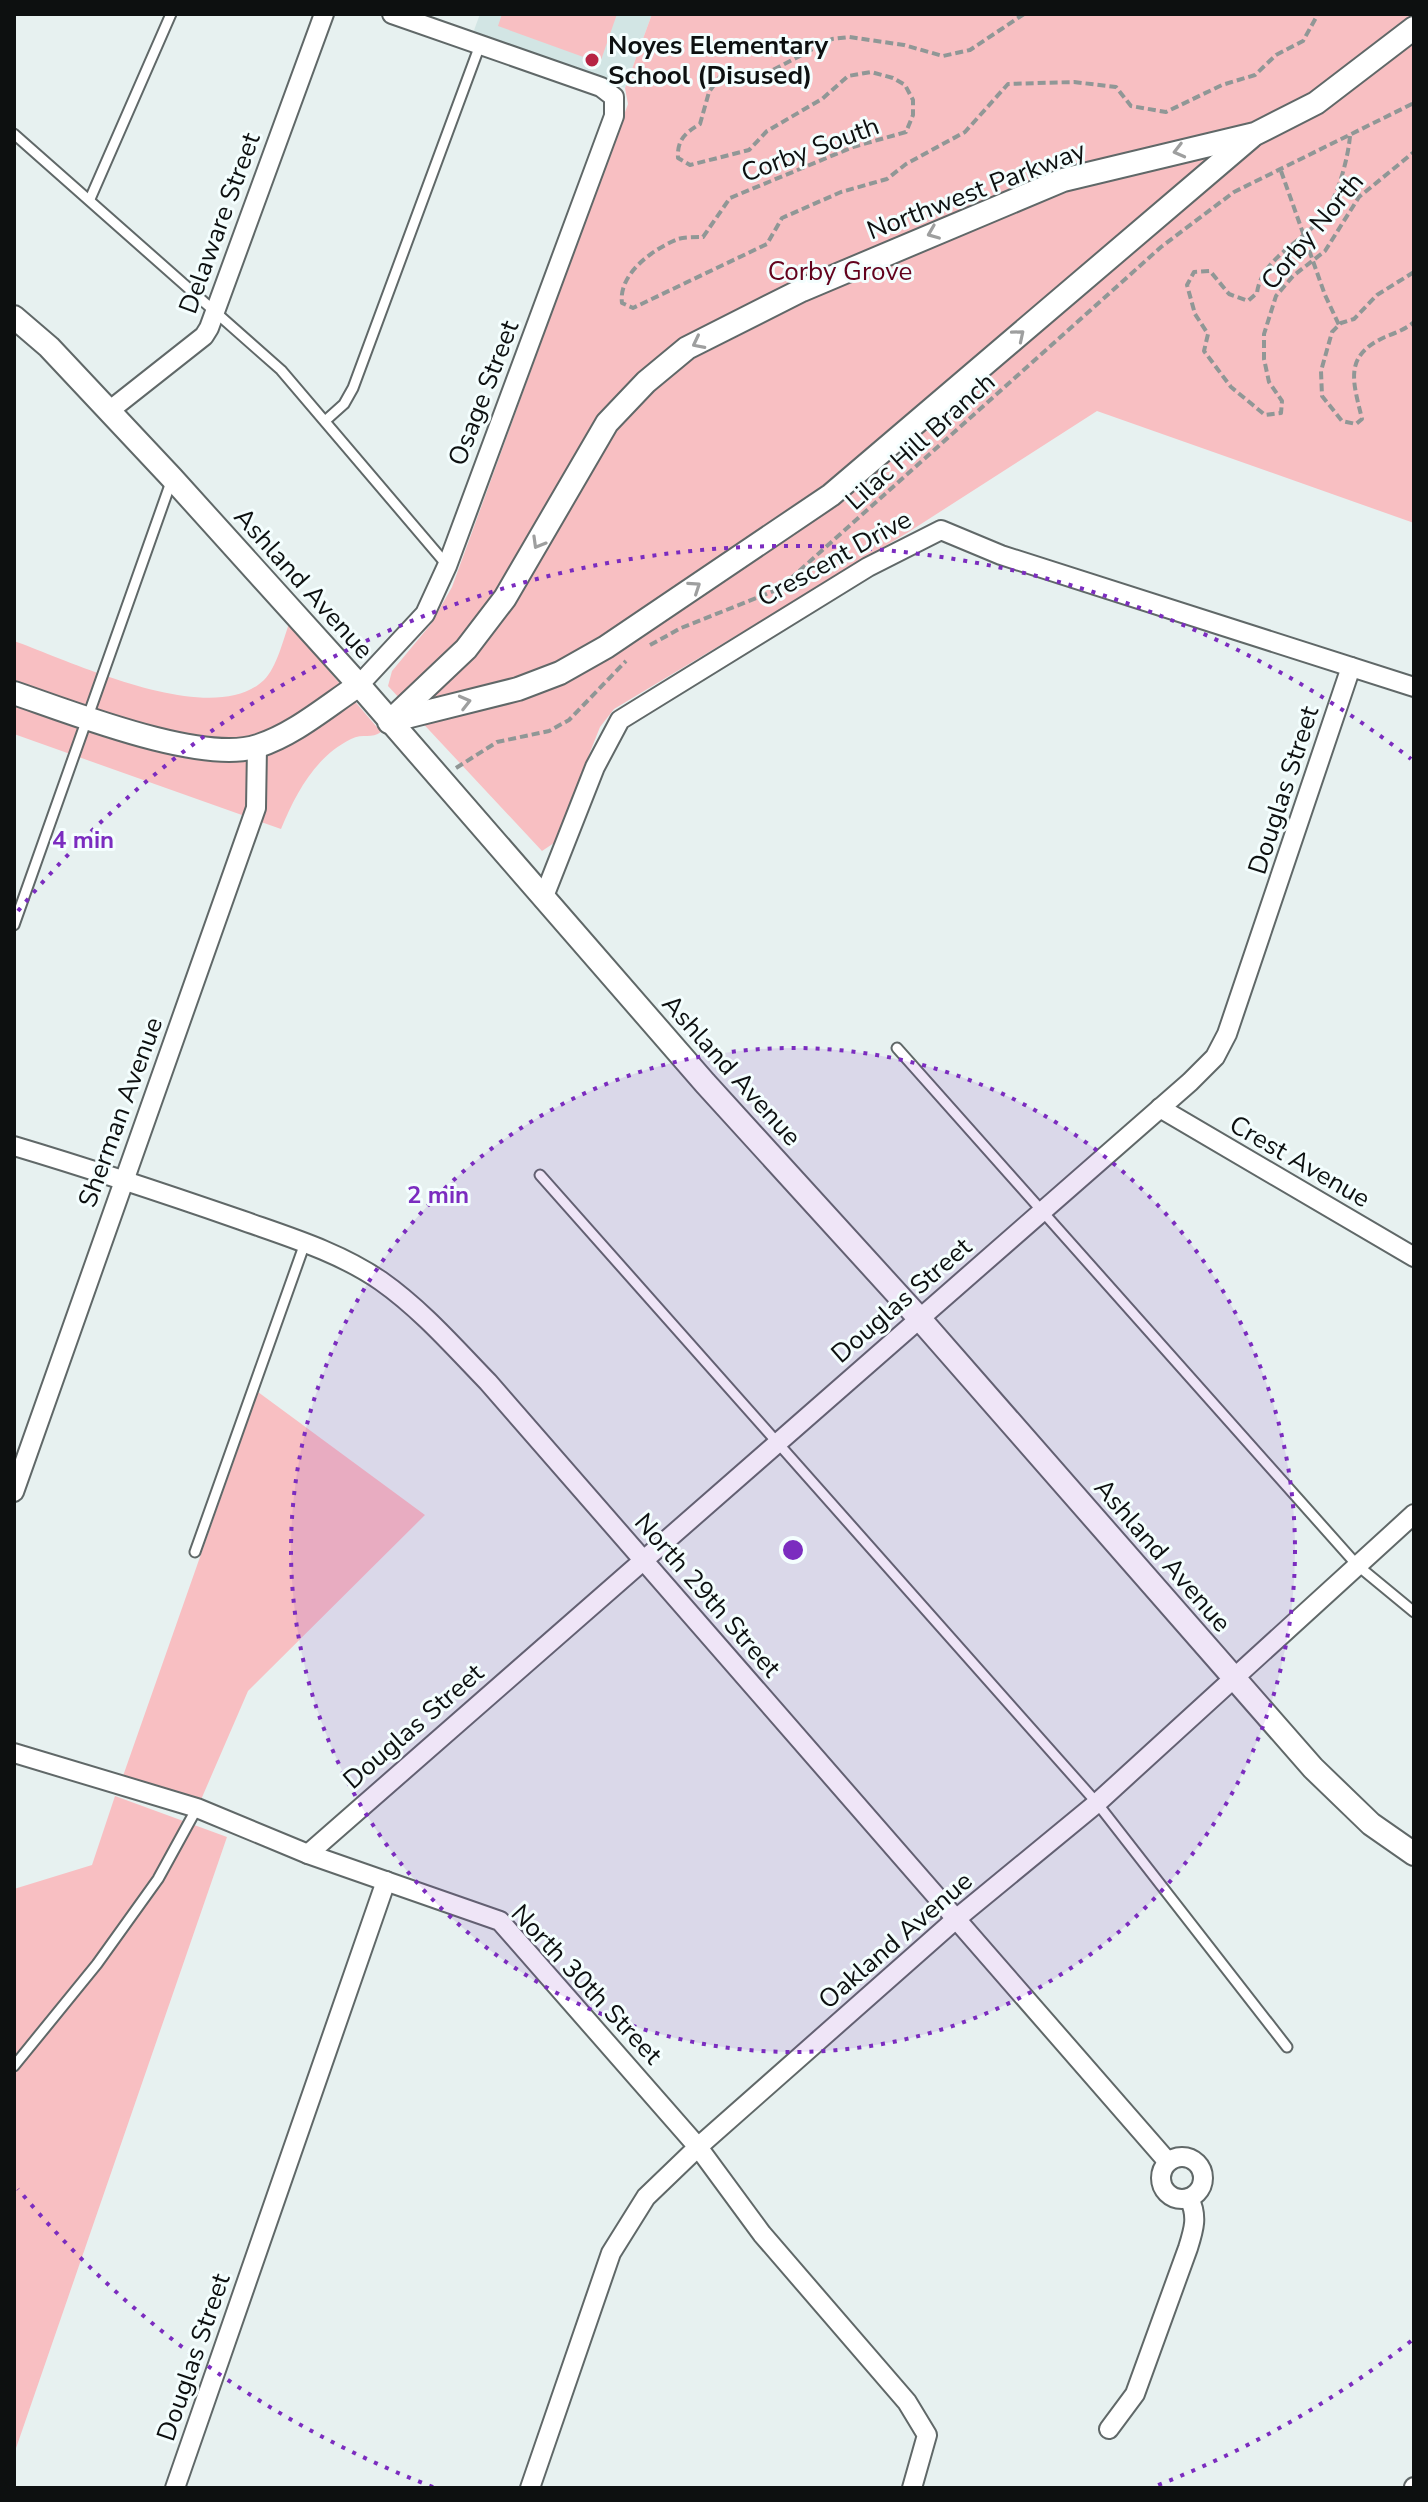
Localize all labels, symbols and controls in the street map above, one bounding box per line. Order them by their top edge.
place label: Noyes Elementary School (Disused) [608,28,828,93]
marker: Noyes Elementary School (Disused) [583,51,601,69]
street label: Corby South [736,108,884,191]
street label: Delaware Street [170,127,269,319]
street label: Northwest Parkway [862,132,1091,248]
one-way arrow [1173,141,1187,158]
street label: Corby North [1253,165,1372,297]
one-way arrow [927,223,941,240]
park label: Corby Grove [768,254,912,289]
street label: Osage Street [440,315,528,471]
one-way arrow [1010,331,1024,345]
one-way arrow [691,333,706,348]
street label: Lilac Hill Branch [838,365,1003,518]
street label: Ashland Avenue [226,500,381,667]
street label: Crescent Drive [751,502,917,615]
one-way arrow [532,534,548,548]
one-way arrow [686,582,701,597]
one-way arrow [457,695,471,712]
street label: Douglas Street [1240,701,1327,879]
text: 4 min [52,824,114,856]
street label: Ashland Avenue [654,987,809,1154]
street label: Sherman Avenue [70,1012,171,1212]
street label: Crest Avenue [1223,1107,1377,1216]
text: 2 min [407,1179,469,1211]
street label: Douglas Street [824,1229,980,1371]
street label: Ashland Avenue [1086,1471,1239,1640]
street label: North 29th Street [627,1506,789,1686]
centre of rings [779,1536,807,1564]
street label: Douglas Street [336,1655,492,1797]
street label: Oakland Avenue [811,1864,980,2017]
street label: North 30th Street [503,1897,671,2073]
street label: Douglas Street [148,2268,239,2446]

